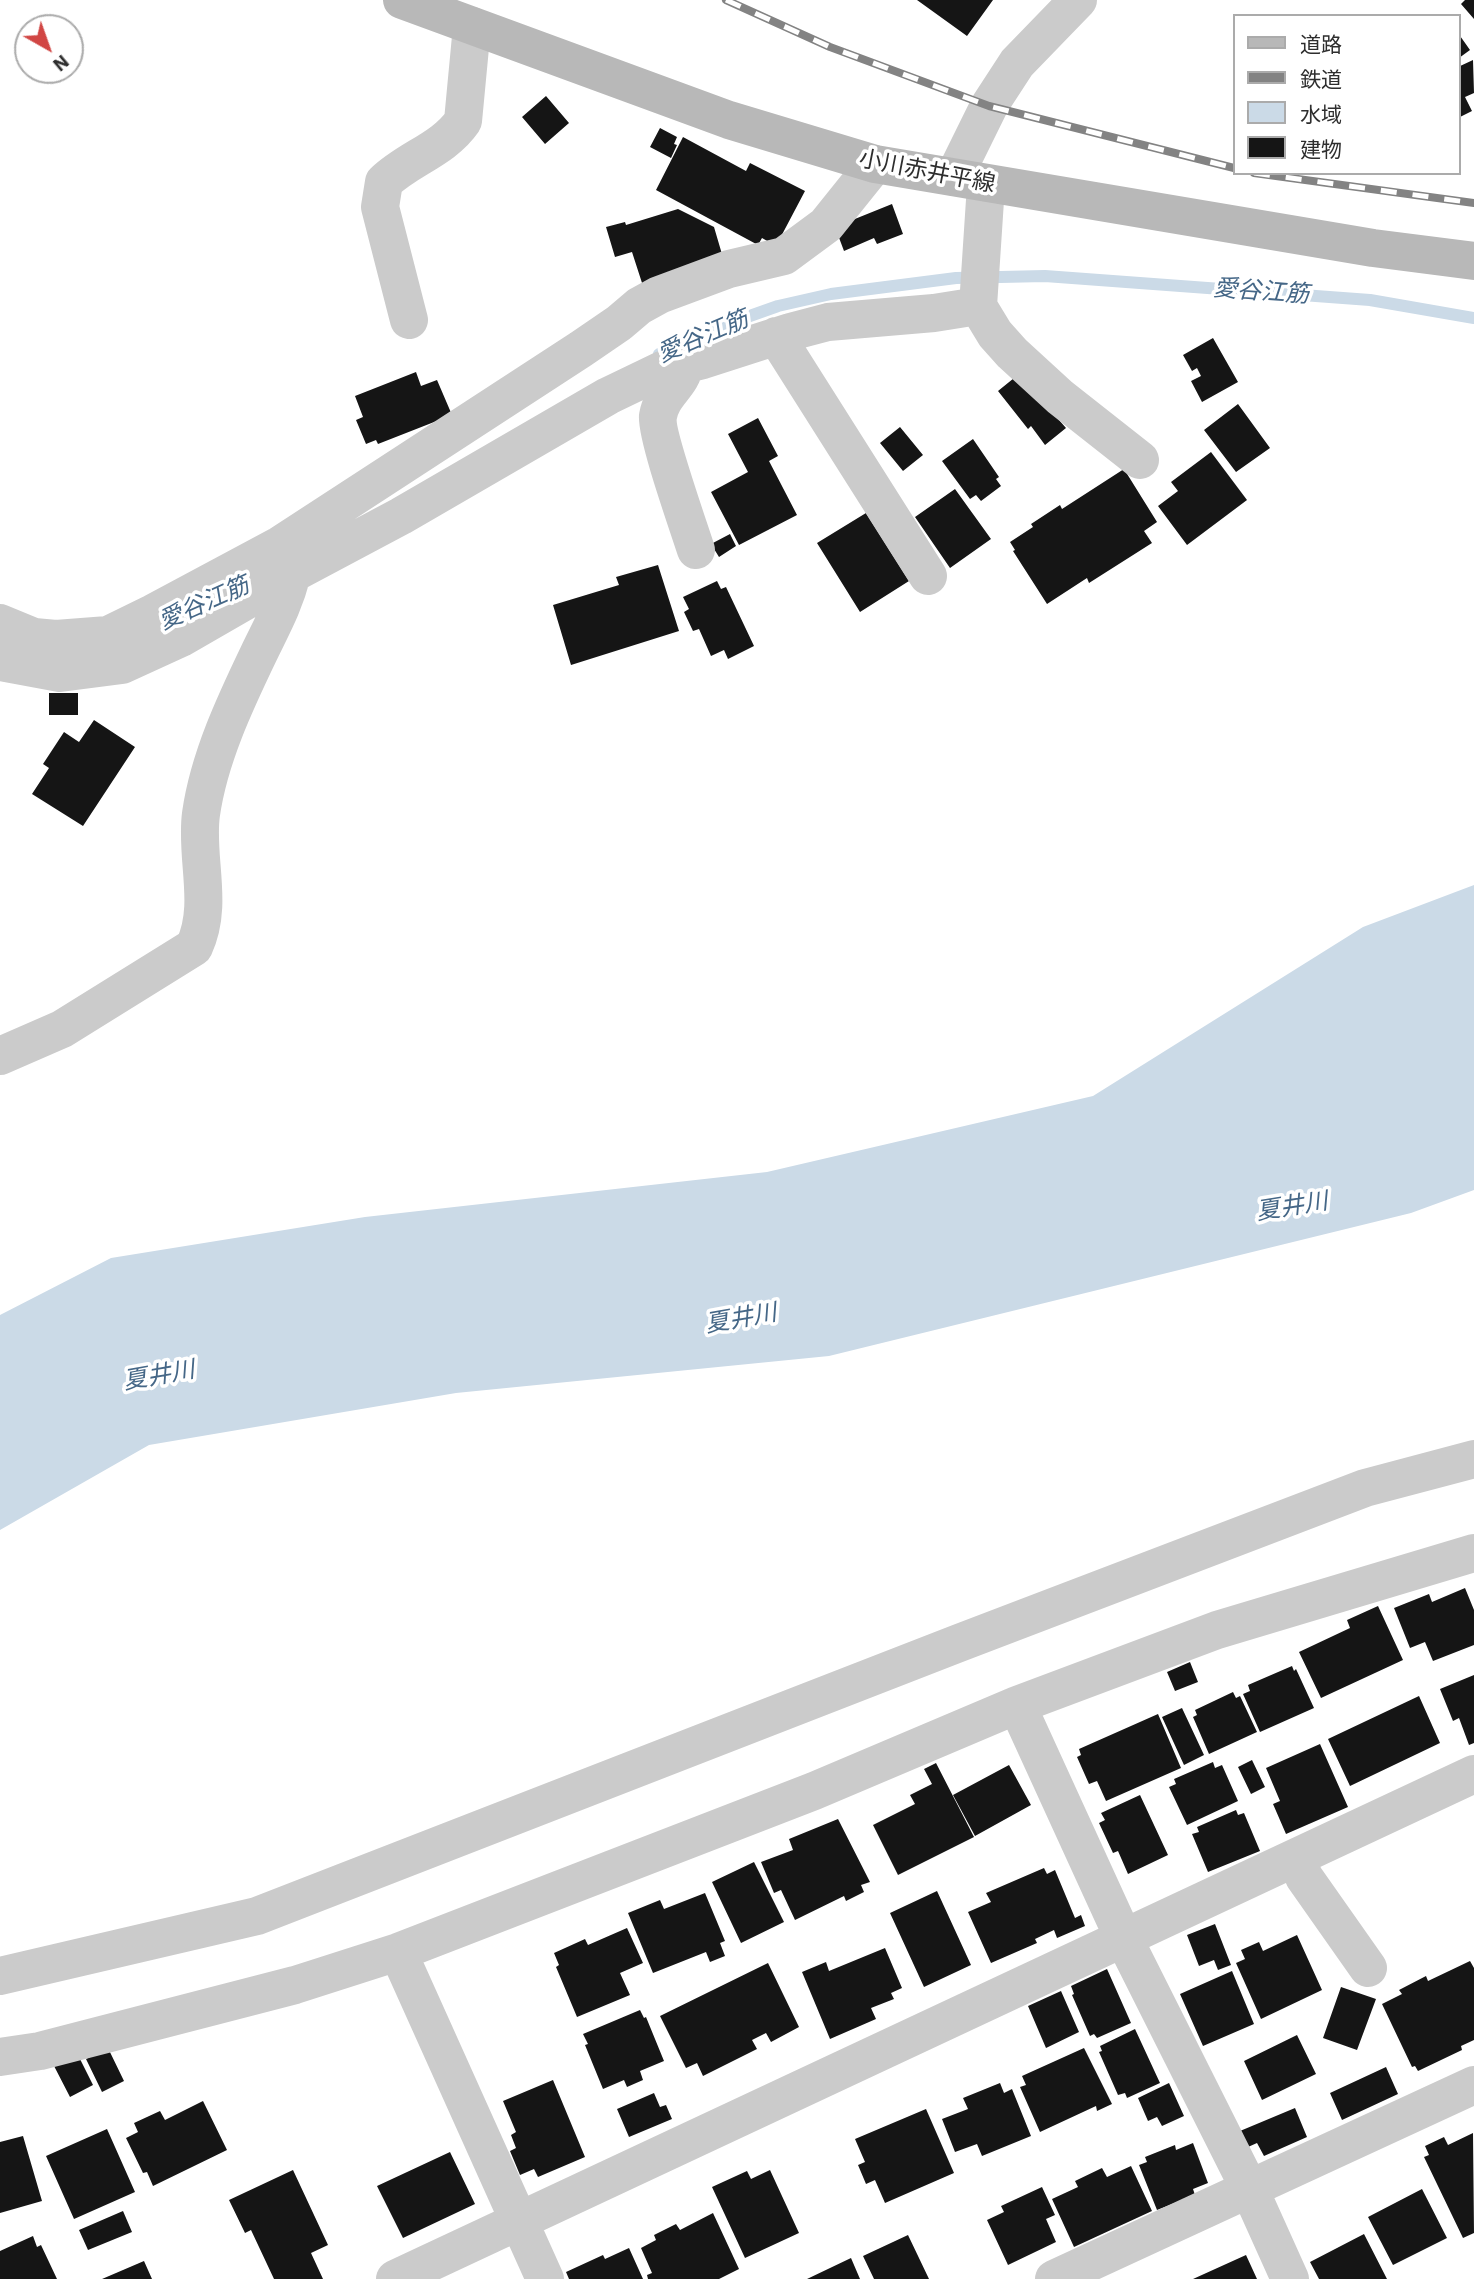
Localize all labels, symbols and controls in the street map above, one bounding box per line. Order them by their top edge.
north arrow [14,14,84,84]
legend [1232,14,1460,175]
text: 道路 [1300,30,1342,58]
text: N [48,50,74,77]
text: 鉄道 [1300,65,1342,93]
text: 水域 [1300,100,1342,128]
text: 建物 [1300,135,1342,163]
street label: 小川赤井平線 [857,145,997,199]
water label: 愛谷江筋 [1212,274,1310,310]
water label: 愛谷江筋 [653,305,753,369]
water label: 愛谷江筋 [154,571,254,637]
water label: 夏井川 [1254,1187,1330,1227]
water label: 夏井川 [703,1299,779,1339]
water label: 夏井川 [121,1356,197,1396]

